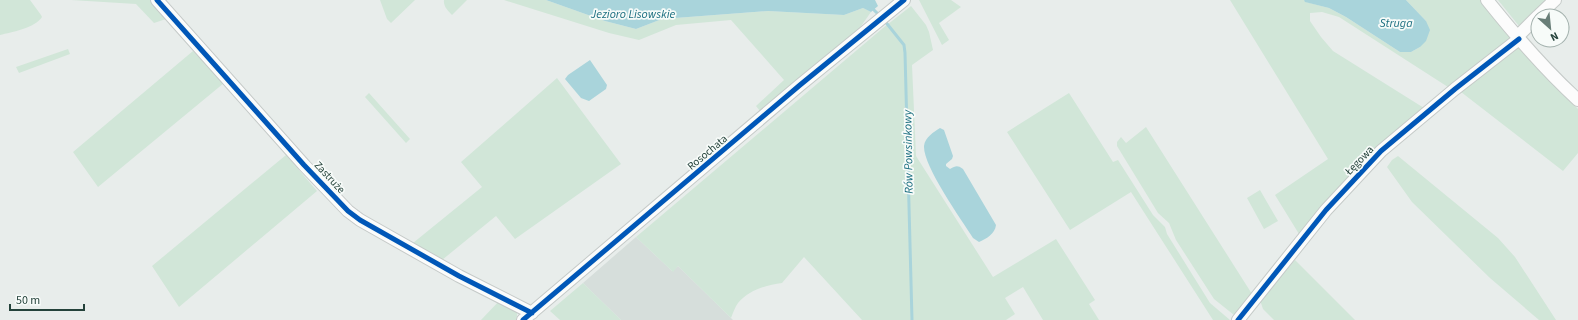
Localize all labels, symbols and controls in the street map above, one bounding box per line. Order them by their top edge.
water label: Jezioro Lisowskie [590,6,676,23]
north arrow [1530,8,1570,48]
water label: Struga [1379,15,1413,32]
text: N [1548,28,1561,45]
water label: Rów Powsinkowy [899,109,918,194]
street label: Rosochata [684,131,731,174]
street label: Łęgowa [1341,142,1377,179]
street label: Zastruże [311,158,349,197]
scale bar [10,286,84,312]
text: 50 m [16,292,40,309]

